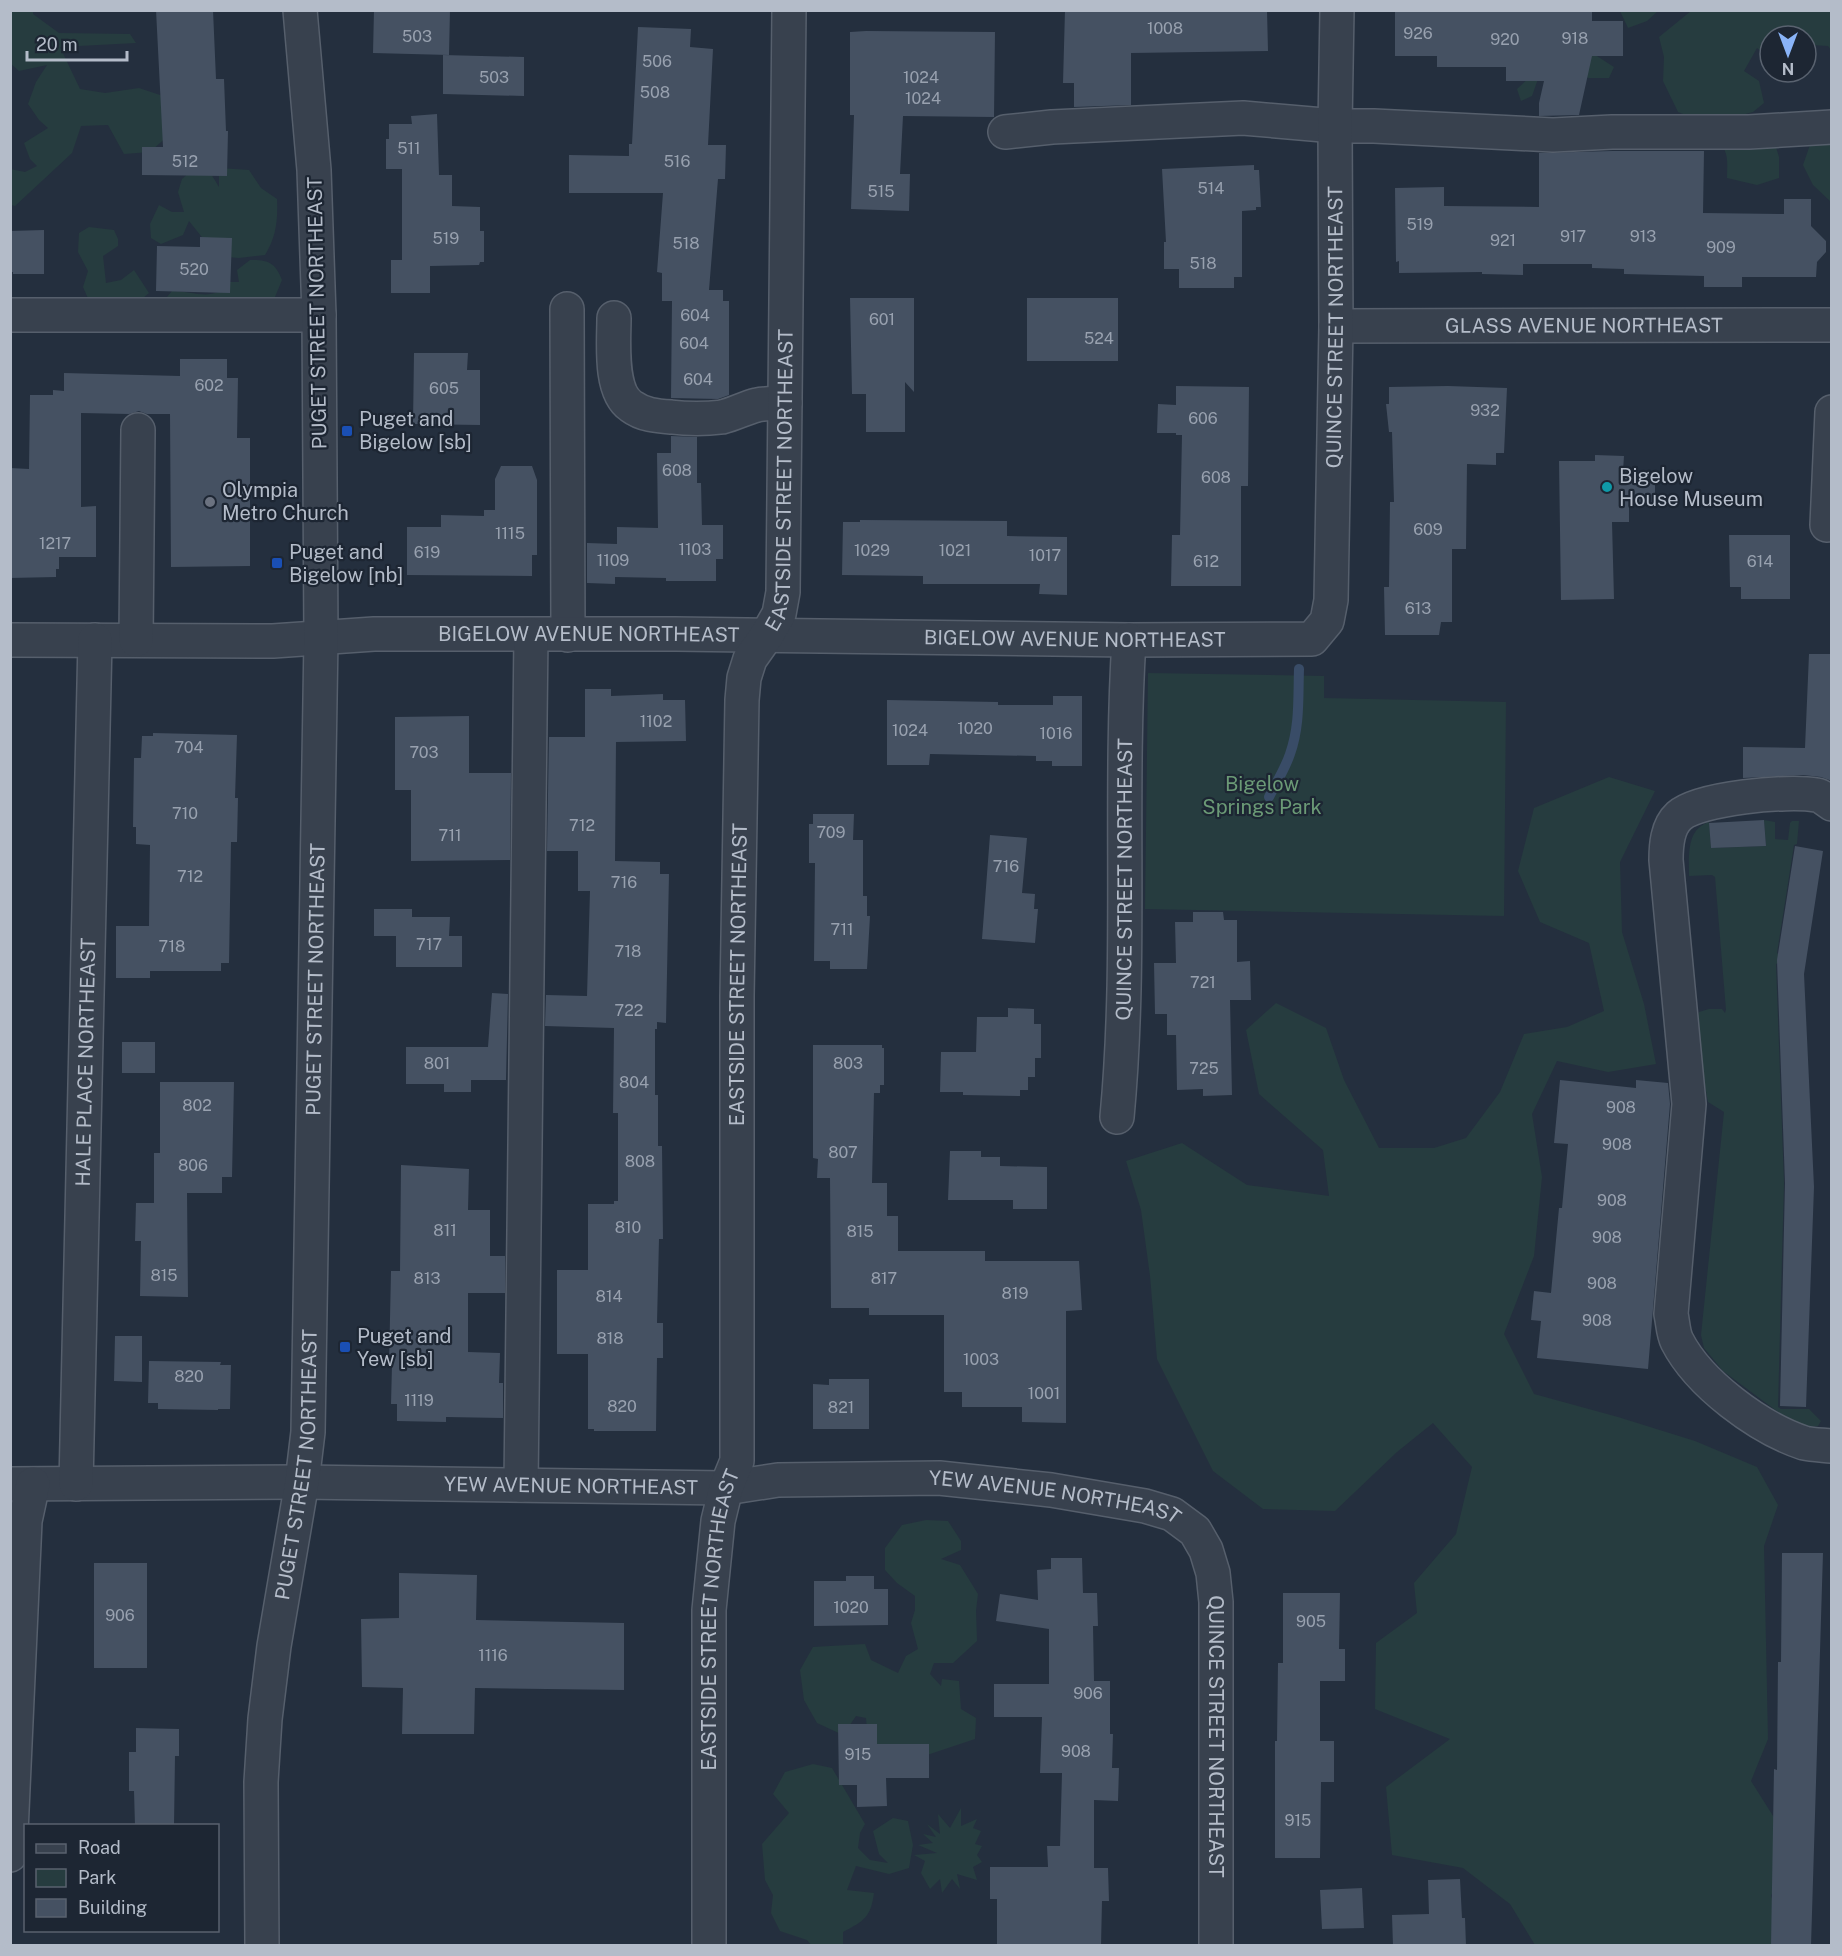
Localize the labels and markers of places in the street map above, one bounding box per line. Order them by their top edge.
place label: Puget and Bigelow [sb] [359,407,472,454]
marker: Puget and Bigelow [sb] [340,424,354,438]
place label: Bigelow House Museum [1619,464,1763,511]
place label: Olympia Metro Church [222,478,349,525]
marker: Bigelow House Museum [1600,480,1614,494]
marker: Olympia Metro Church [203,495,217,509]
place label: Puget and Bigelow [nb] [289,540,403,587]
marker: Puget and Bigelow [nb] [270,556,284,570]
place label: Puget and Yew [sb] [357,1324,451,1371]
marker: Puget and Yew [sb] [338,1340,352,1354]

